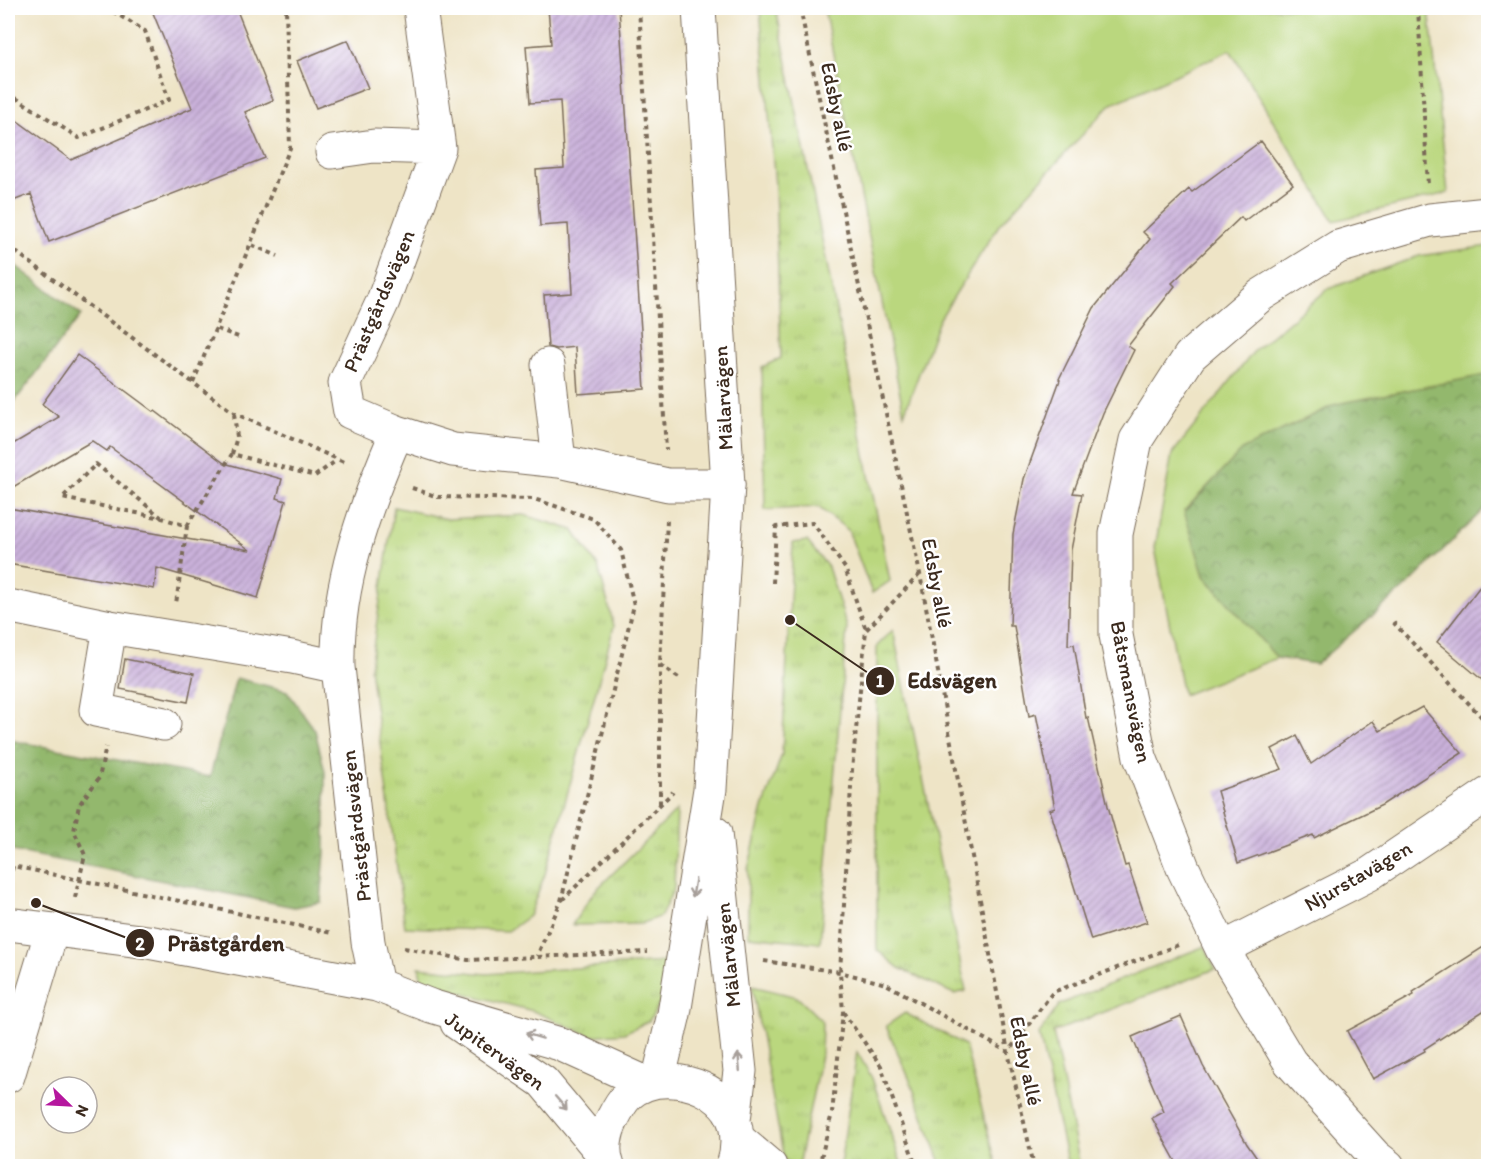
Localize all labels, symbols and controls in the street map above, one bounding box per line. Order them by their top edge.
street label: Edsby allé [816,60,859,154]
street label: Prästgårdsvägen [337,226,420,376]
street label: Mälarvägen [707,345,738,451]
street label: Edsby allé [917,536,958,630]
street label: Båtsmansvägen [1105,619,1158,765]
callout: Edsvägen [865,661,1009,701]
text: Edsvägen [907,667,997,694]
text: 1 [876,670,885,692]
street label: Prästgårdsvägen [335,749,376,903]
street label: Njurstavägen [1300,835,1416,916]
one-way arrow [688,878,699,898]
street label: Mälarvägen [710,902,745,1009]
callout: Prästgården [125,923,296,963]
text: Prästgården [168,930,285,957]
text: 2 [135,933,145,955]
street label: Jupitervägen [440,1006,550,1095]
street label: Edsby allé [1005,1014,1048,1108]
one-way arrow [525,1030,544,1041]
one-way arrow [733,1053,744,1073]
north arrow [39,1075,99,1135]
one-way arrow [554,1095,568,1110]
text: N [71,1102,93,1120]

